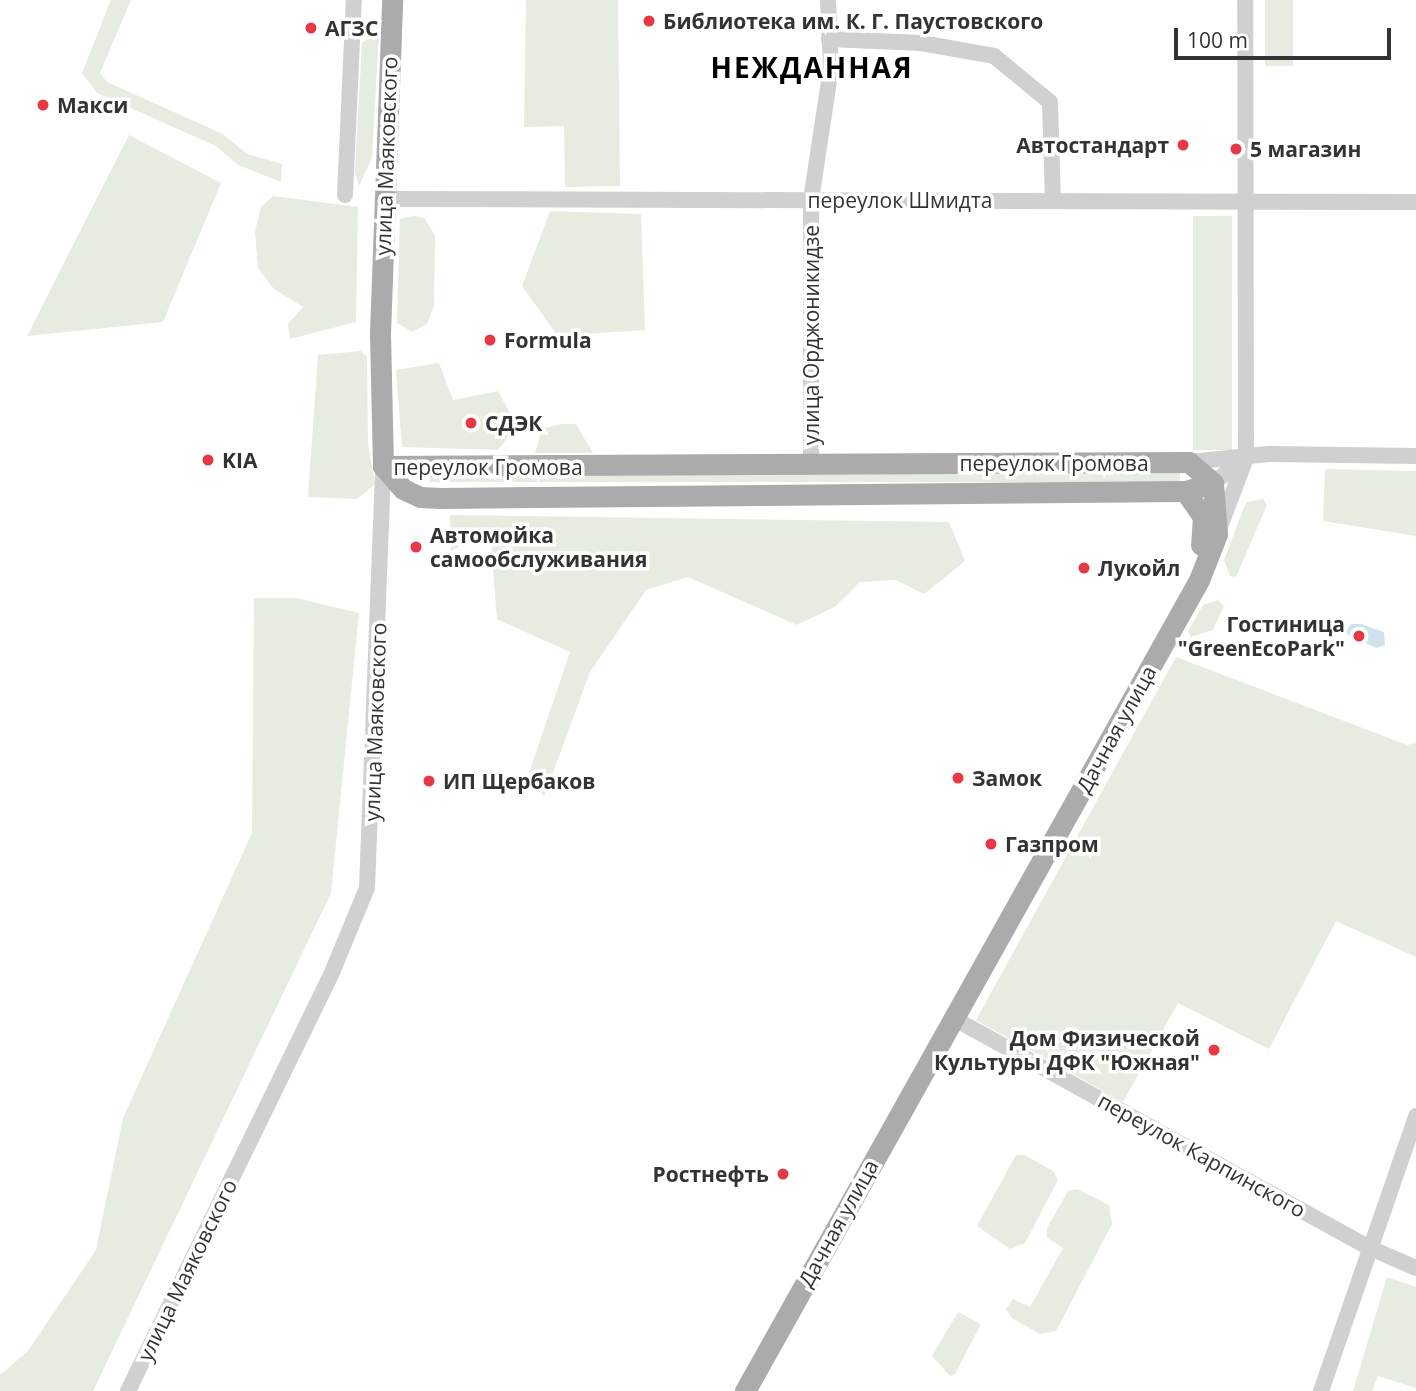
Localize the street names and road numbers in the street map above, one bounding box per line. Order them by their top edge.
street label: улица Маяковского [370,56,402,256]
street label: переулок Шмидта [808,187,992,213]
street label: улица Орджоникидзе [798,225,824,445]
street label: переулок Громова [959,450,1149,476]
street label: переулок Громова [393,454,583,480]
street label: улица Маяковского [359,622,391,822]
street label: Дачная улица [1071,661,1161,797]
street label: переулок Карпинского [1094,1087,1310,1223]
street label: Дачная улица [793,1155,883,1291]
street label: улица Маяковского [132,1175,242,1365]

